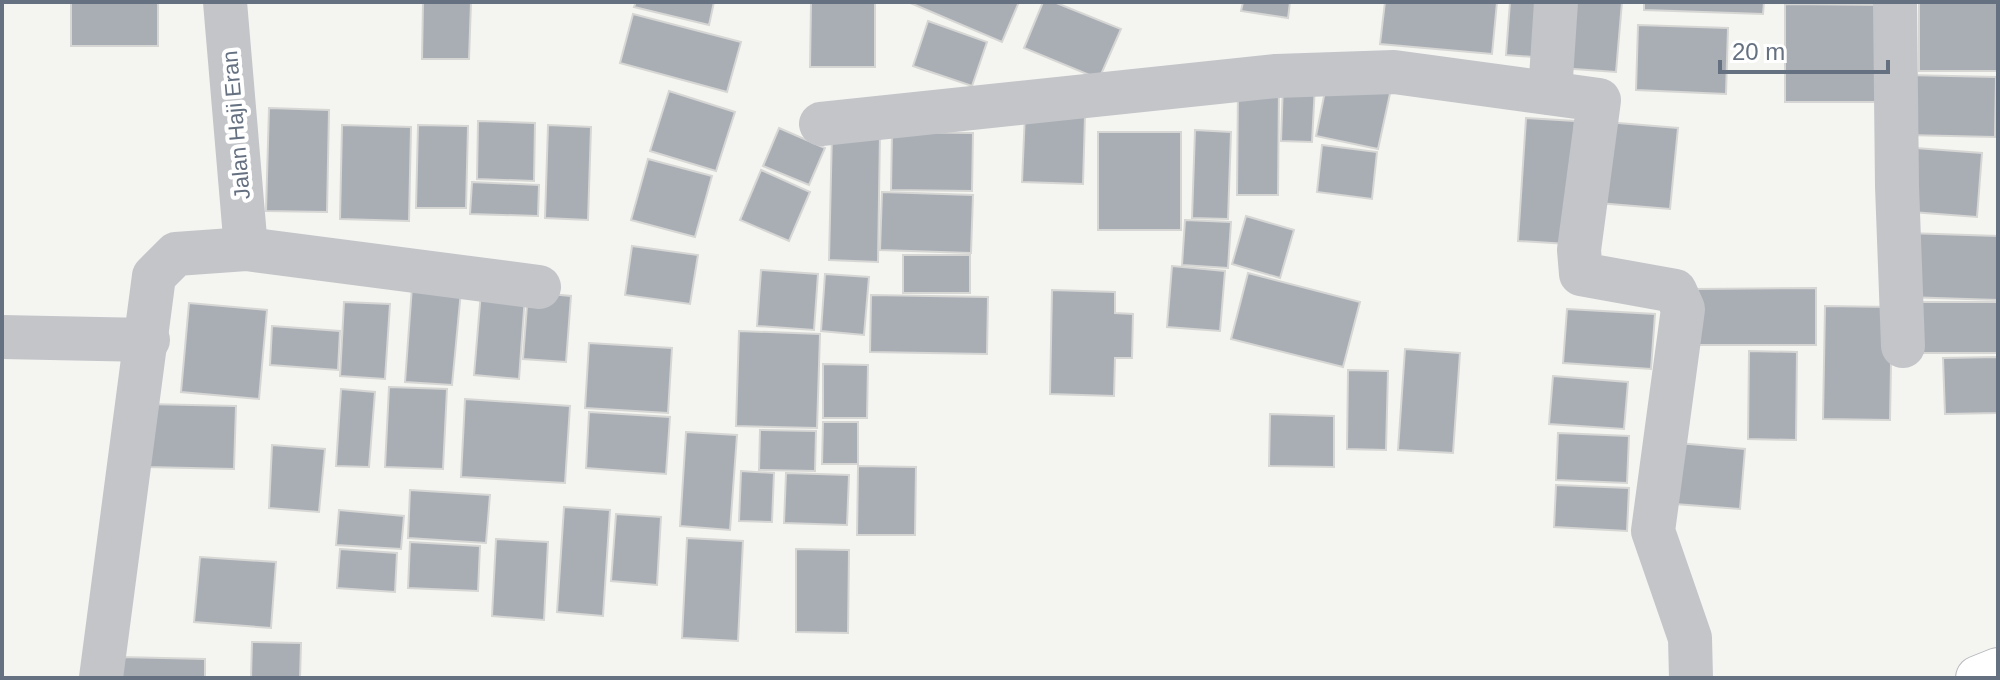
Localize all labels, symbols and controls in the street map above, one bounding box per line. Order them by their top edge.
scale bar [1720,24,1888,74]
text: 20 m [1732,38,1785,65]
street label: Jalan Haji Eran [217,50,255,200]

